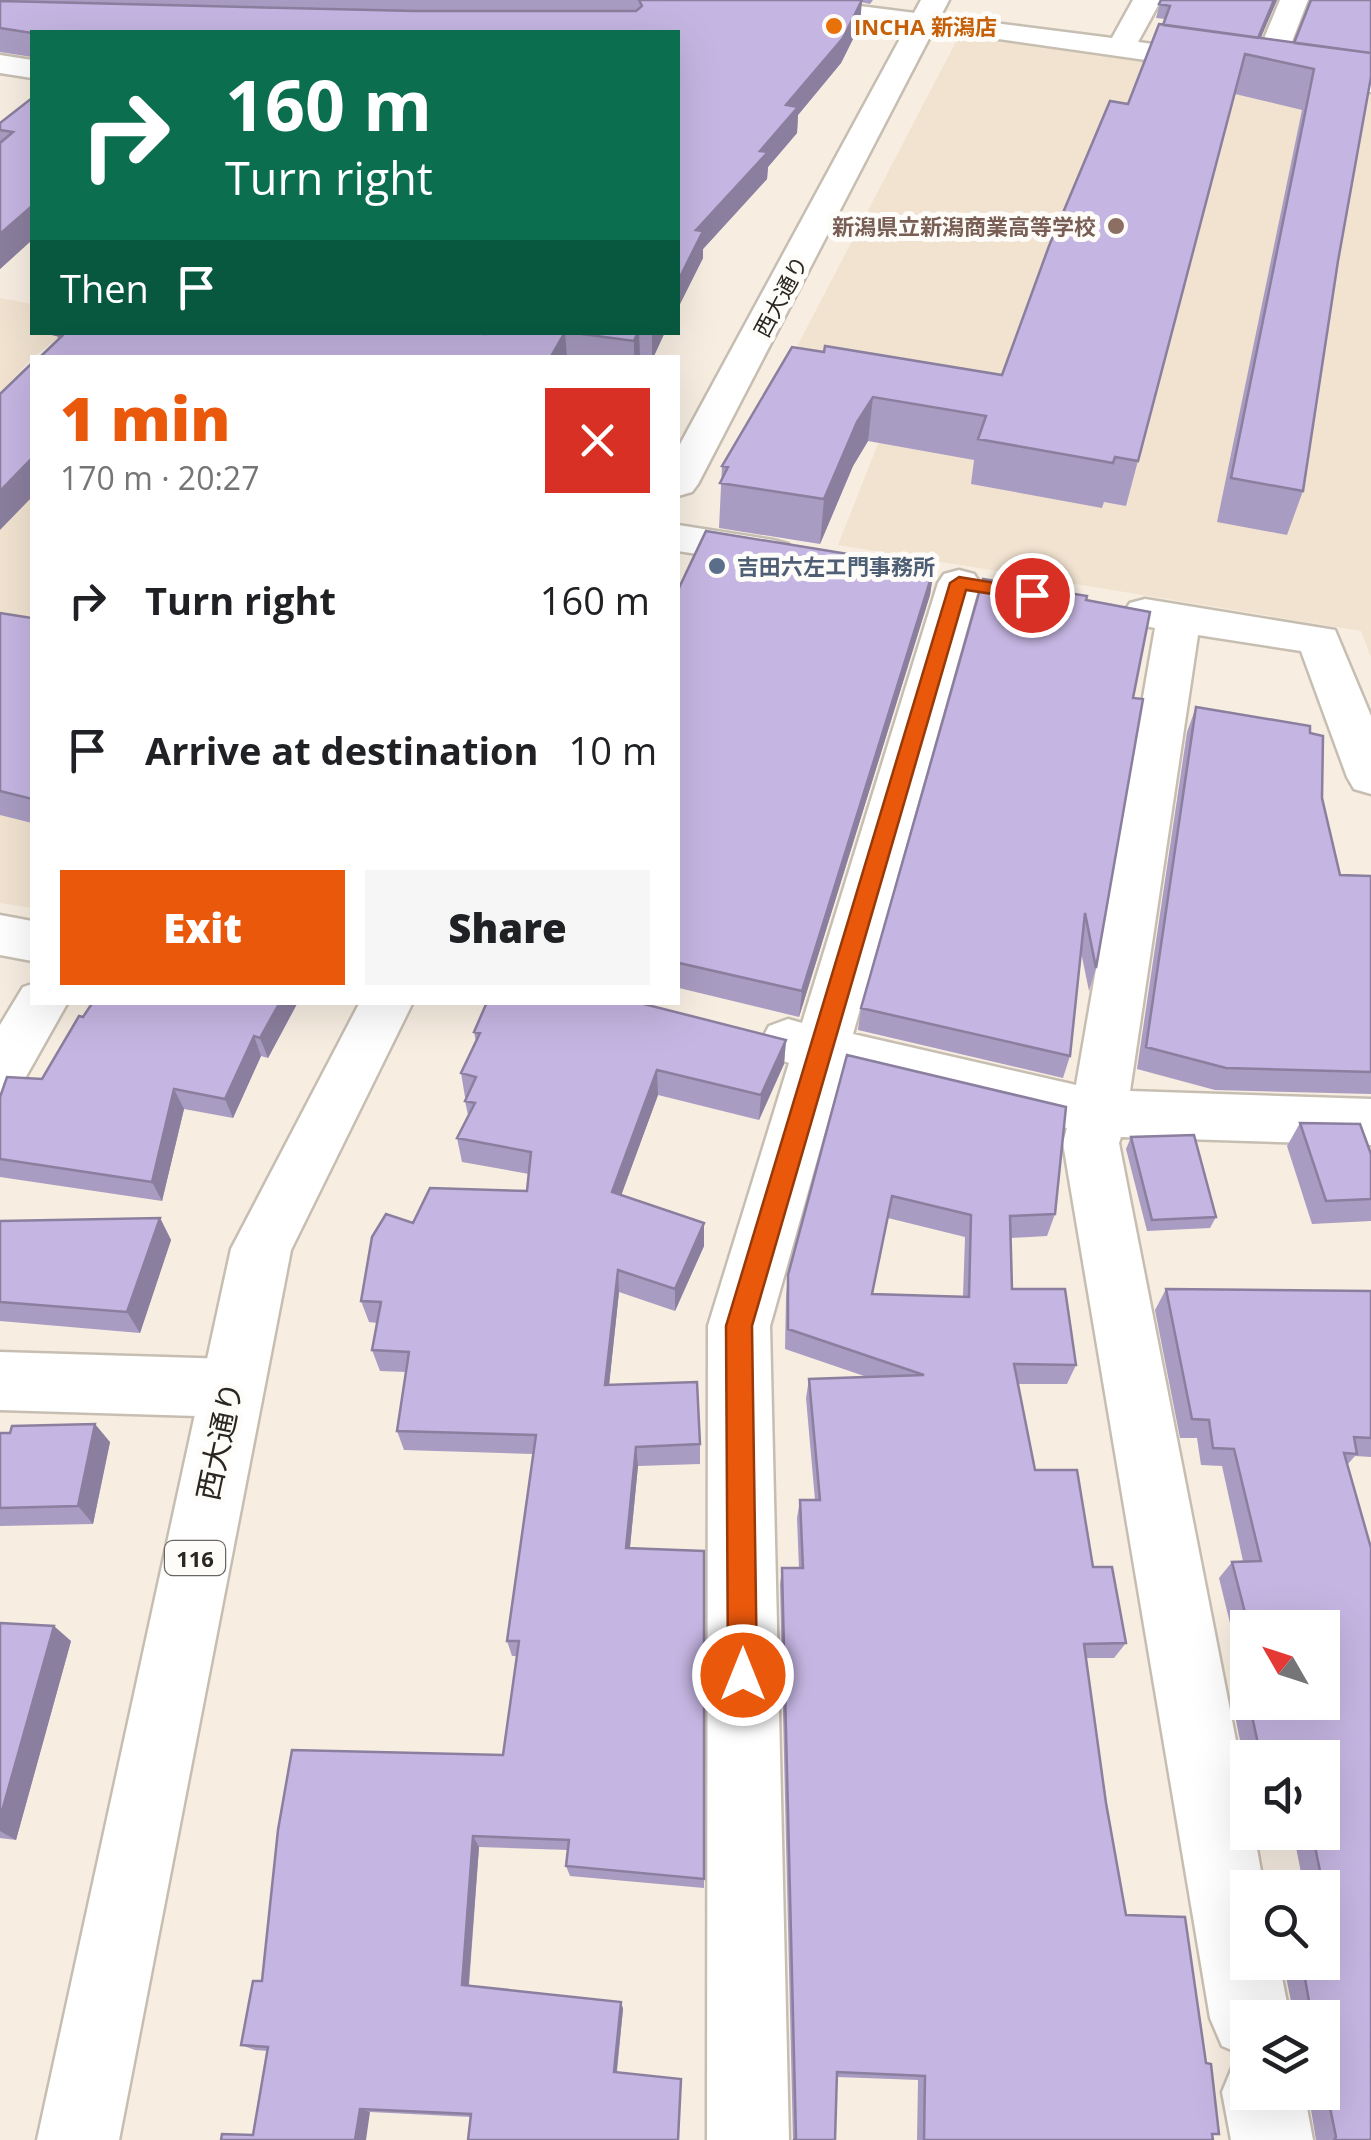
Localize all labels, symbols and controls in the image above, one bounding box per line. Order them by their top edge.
place label: INCHA 新潟店 [854,11,997,41]
marker: INCHA 新潟店 [823,15,845,37]
text: 160 m [225,56,432,152]
icon: right [60,70,190,200]
text: Turn right [225,147,433,208]
place label: 新潟県立新潟商業高等学校 [832,211,1096,241]
marker: 新潟県立新潟商業高等学校 [1105,215,1127,237]
street label: 西大通り [746,250,814,342]
icon: arrive [169,260,224,315]
text: Then [60,262,149,314]
text: 1 min [60,377,230,459]
button: close [545,388,650,493]
text: 170 m · 20:27 [60,456,259,499]
place label: 吉田六左エ門事務所 [737,551,935,581]
pin [990,553,1075,638]
marker: 吉田六左エ門事務所 [706,555,728,577]
icon: arrive [1005,568,1060,623]
icon: right [60,573,115,628]
text: Turn right [145,574,336,626]
text: 160 m [540,574,650,626]
icon: arrive [60,723,115,778]
text: Arrive at destination [145,724,539,776]
text: 10 m [569,724,657,776]
button: Exit [60,870,345,985]
button: Share [365,870,650,985]
street label: 西大通り [186,1378,252,1504]
road number: 116 [165,1541,225,1575]
north arrow [1230,1610,1340,1720]
map controls [1230,1610,1340,2110]
position arrow [691,1623,795,1727]
button: sound [1230,1740,1340,1850]
button: search [1230,1870,1340,1980]
button: layers [1230,2000,1340,2110]

